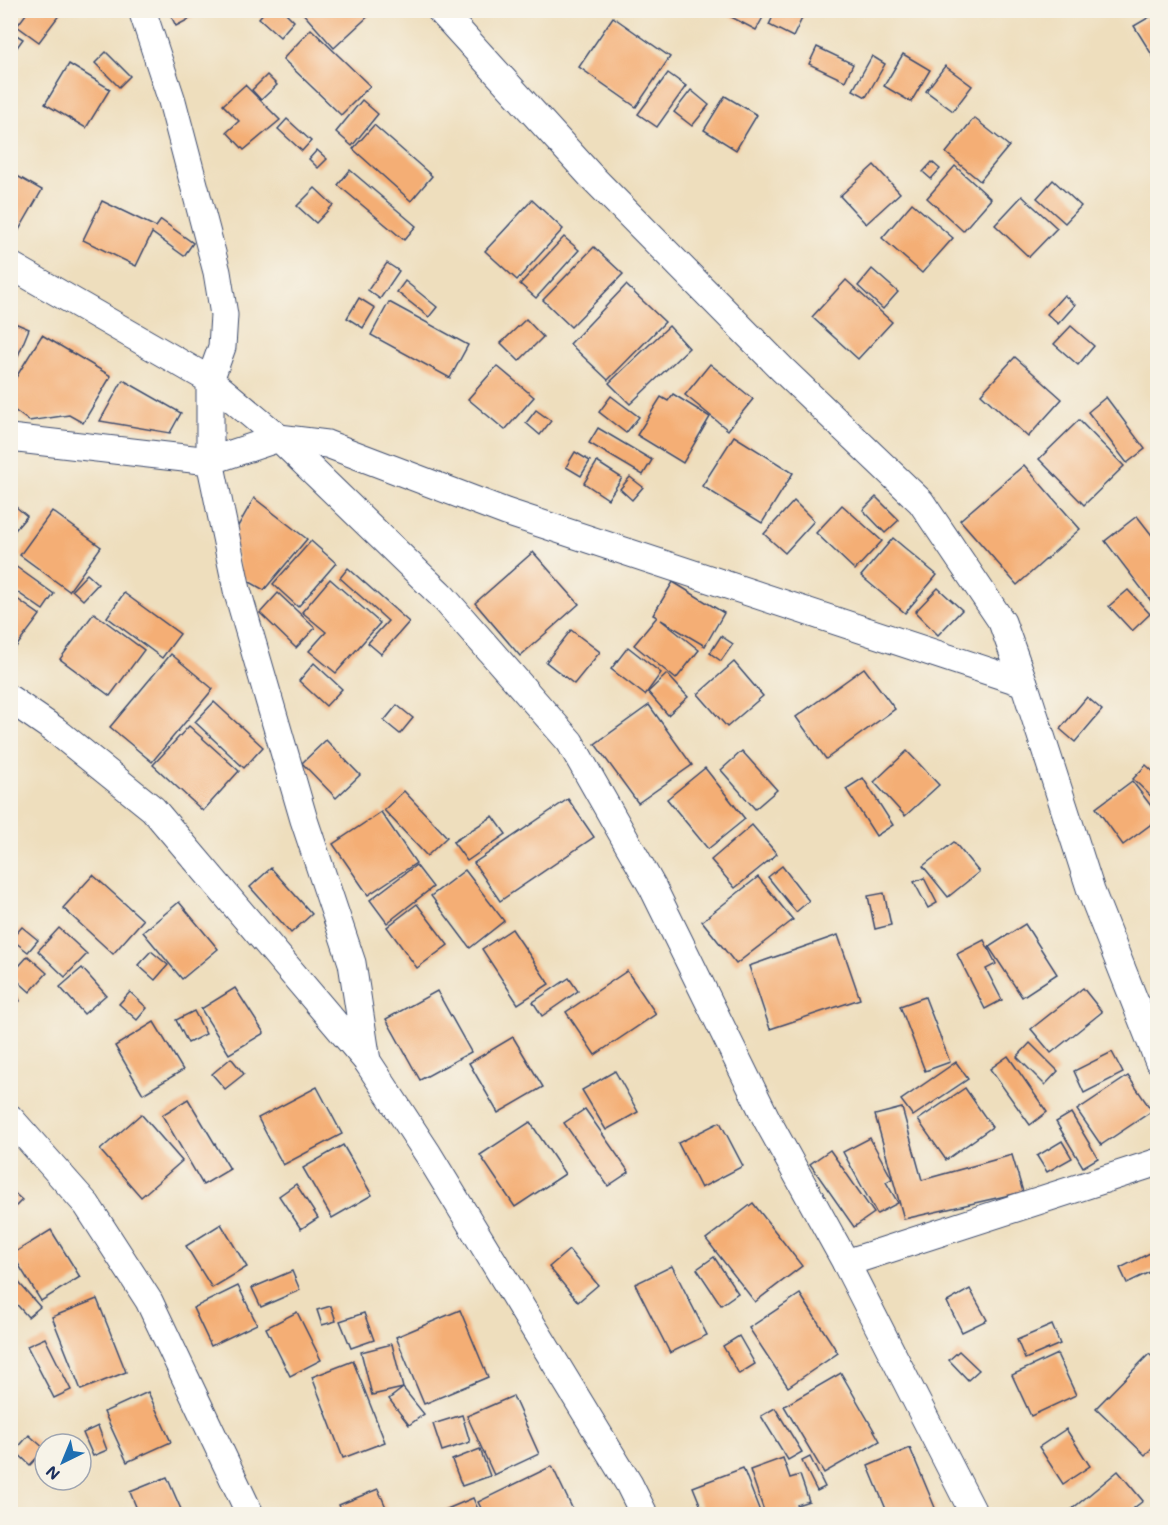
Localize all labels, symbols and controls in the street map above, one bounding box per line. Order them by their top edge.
north arrow [33,1432,93,1492]
text: N [41,1462,64,1485]

